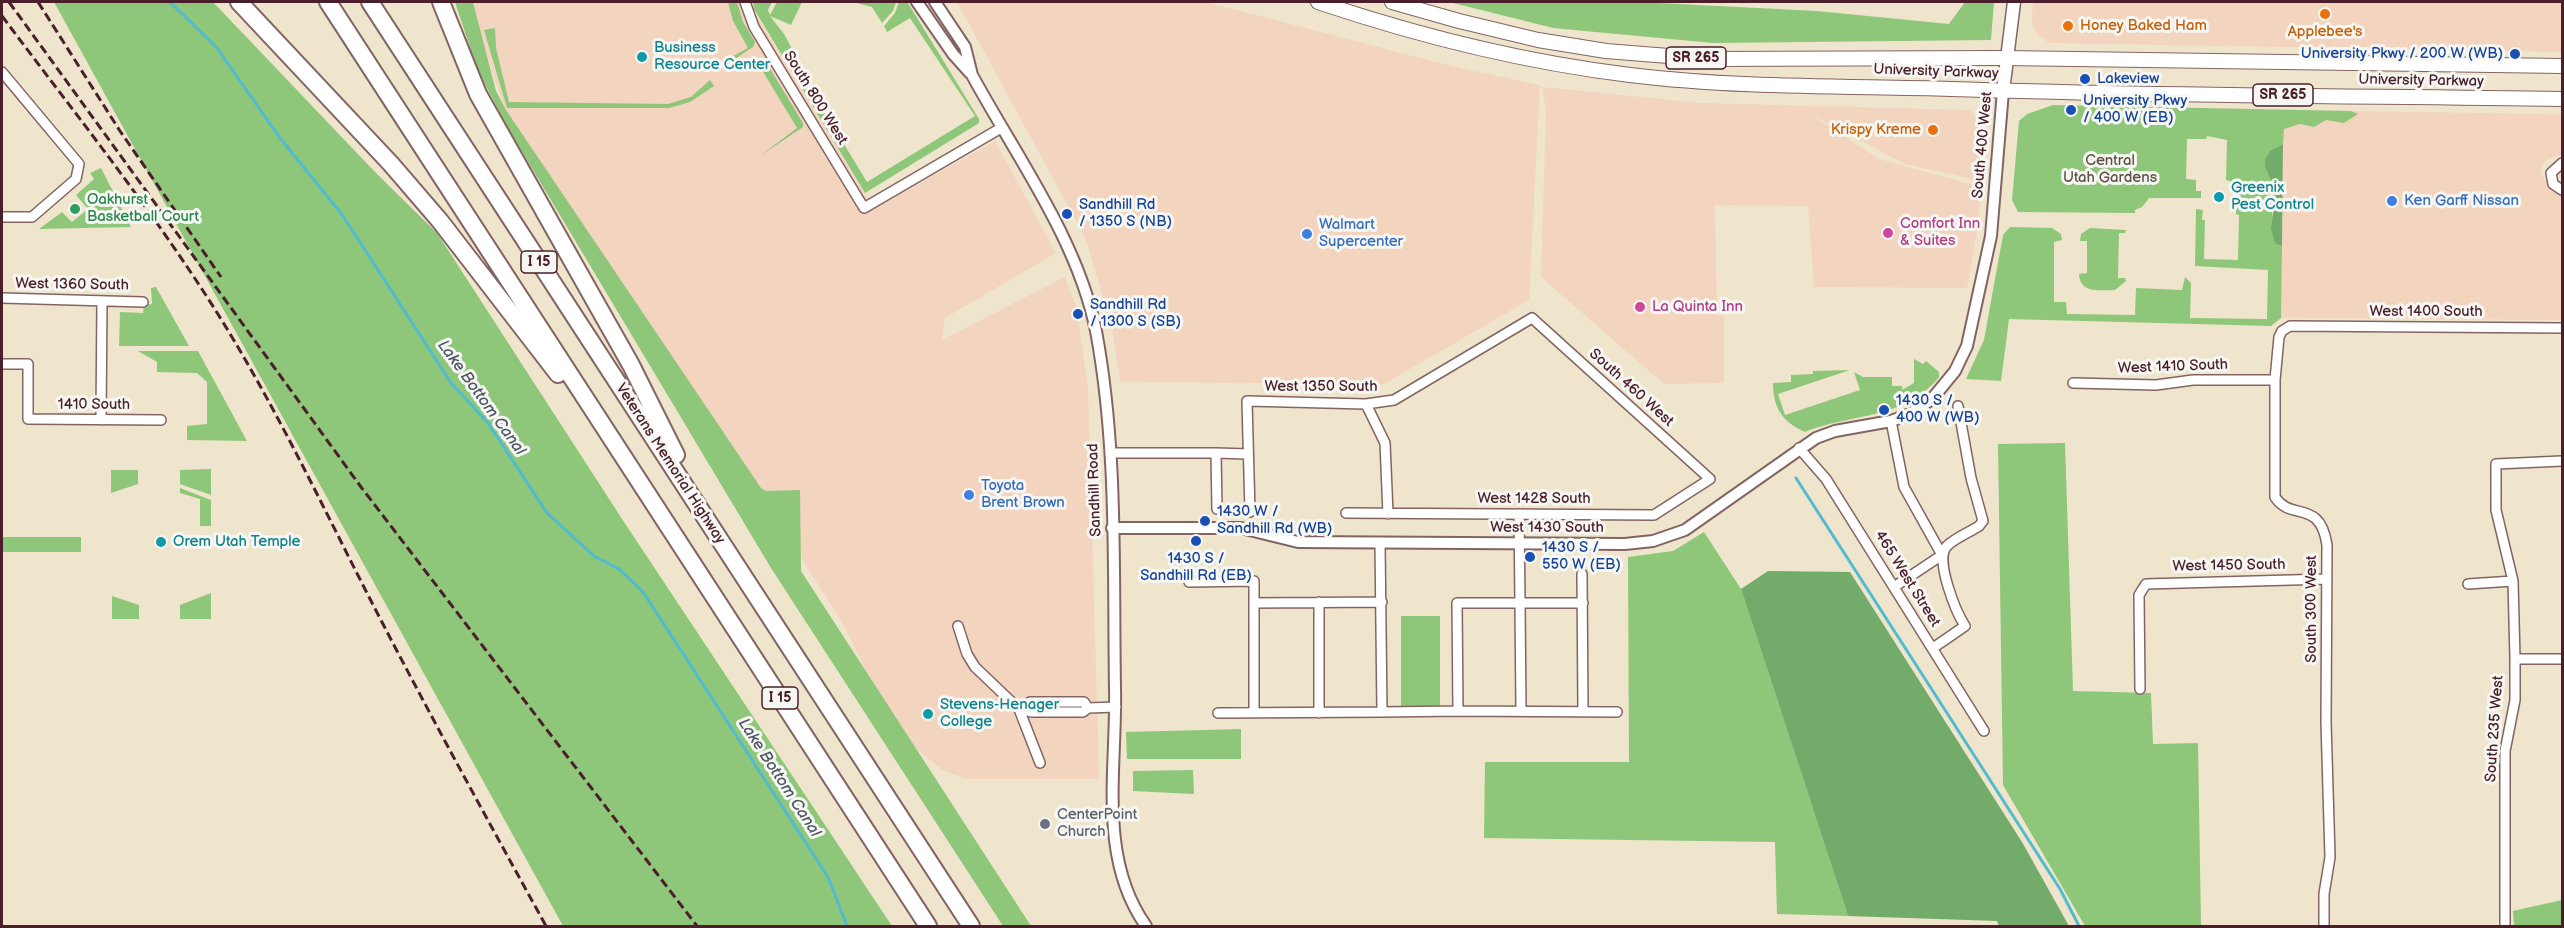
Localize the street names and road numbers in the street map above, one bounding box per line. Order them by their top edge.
road number: SR 265 [1666,47,1726,69]
street label: South 800 West [779,48,851,148]
street label: University Parkway [1873,61,1999,83]
street label: University Parkway [2358,71,2484,91]
road number: SR 265 [2253,84,2313,106]
street label: South 400 West [1969,91,1997,199]
road number: I 15 [521,251,557,273]
street label: West 1360 South [15,275,129,295]
street label: West 1400 South [2369,303,2483,321]
street label: South 460 West [1585,345,1677,431]
street label: West 1410 South [2118,356,2228,378]
street label: West 1350 South [1265,378,1377,396]
street label: Veterans Memorial Highway [611,380,729,548]
street label: 1410 South [58,396,130,414]
street label: Sandhill Road [1084,443,1106,537]
street label: West 1428 South [1477,490,1591,508]
street label: West 1430 South [1490,519,1604,537]
street label: 465 West Street [1870,528,1944,630]
street label: South 300 West [2303,555,2321,663]
street label: West 1450 South [2172,556,2286,576]
street label: South 235 West [2482,675,2508,783]
road number: I 15 [762,687,798,709]

